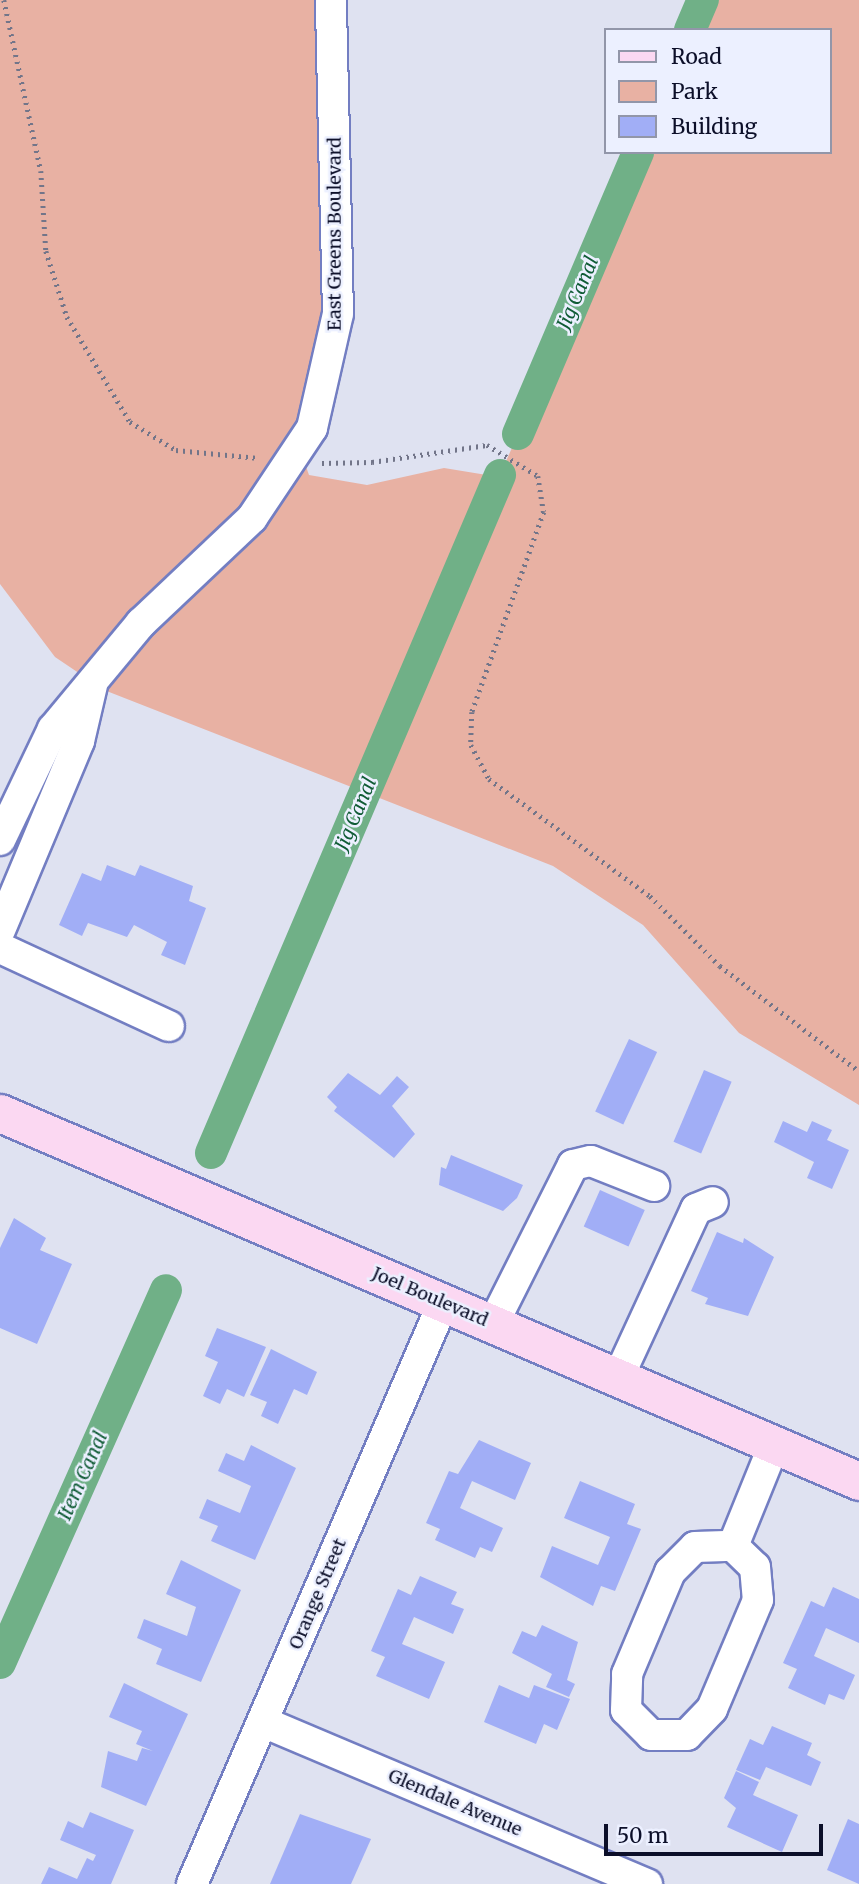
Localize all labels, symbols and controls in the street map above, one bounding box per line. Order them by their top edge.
legend [604,28,831,154]
text: Road [671,43,722,70]
text: Park [671,78,718,105]
text: Building [671,113,757,140]
street label: East Greens Boulevard [324,137,346,331]
water label: Jig Canal [552,253,604,333]
water label: Jig Canal [330,774,382,854]
street label: Joel Boulevard [369,1263,491,1331]
water label: Item Canal [53,1428,113,1524]
street label: Orange Street [285,1535,351,1653]
street label: Glendale Avenue [385,1765,525,1841]
scale bar [607,1811,826,1855]
text: 50 m [617,1822,668,1849]

